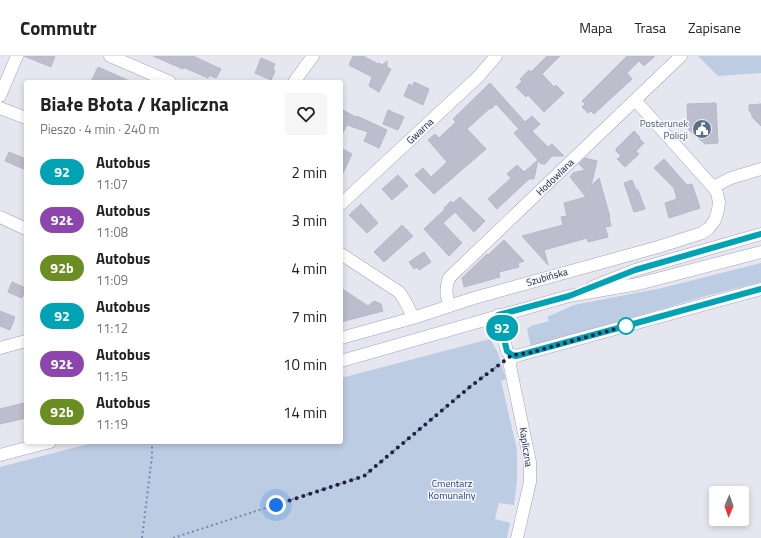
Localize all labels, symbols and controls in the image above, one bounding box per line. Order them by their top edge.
text: Commutr [20,13,97,42]
text: Mapa [579,17,612,38]
text: Trasa [634,17,666,38]
text: Zapisane [688,17,741,38]
text: Białe Błota / Kapliczna [40,89,229,118]
button: heart [285,93,327,135]
street label: Gwarna [403,114,437,148]
place label: Posterunek Policji [640,116,688,143]
public building icon: Posterunek Policji [691,118,713,140]
text: Pieszo · 4 min · 240 m [40,119,159,139]
text: Autobus [96,151,150,174]
street label: Hodowlana [533,155,577,199]
text: 92 [54,161,70,182]
text: 2 min [291,161,327,184]
text: 11:07 [96,174,128,194]
text: Autobus [96,199,150,222]
text: 92Ł [51,209,73,230]
text: 3 min [291,209,327,232]
text: 11:08 [96,222,128,242]
text: Autobus [96,247,150,270]
text: 92b [50,257,74,278]
text: 4 min [291,257,327,280]
street label: Szubińska [525,264,569,290]
text: 11:09 [96,270,128,290]
text: Autobus [96,295,150,318]
text: 92 [54,305,70,326]
text: 7 min [291,305,327,328]
line badge: 92 [484,315,520,341]
text: 92 [494,317,510,338]
unlabelled marker [617,317,635,335]
text: 11:12 [96,318,128,338]
text: Autobus [96,343,150,366]
text: 92Ł [51,353,73,374]
text: 10 min [283,353,327,376]
text: 11:15 [96,366,128,386]
text: Autobus [96,391,150,414]
text: 92b [50,401,74,422]
text: 14 min [283,401,327,424]
text: 11:19 [96,414,128,434]
street label: Kapliczna [515,426,537,468]
park label: Cmentarz Komunalny [428,476,476,503]
north arrow [709,486,749,526]
map controls [709,486,749,526]
your location [266,495,286,515]

